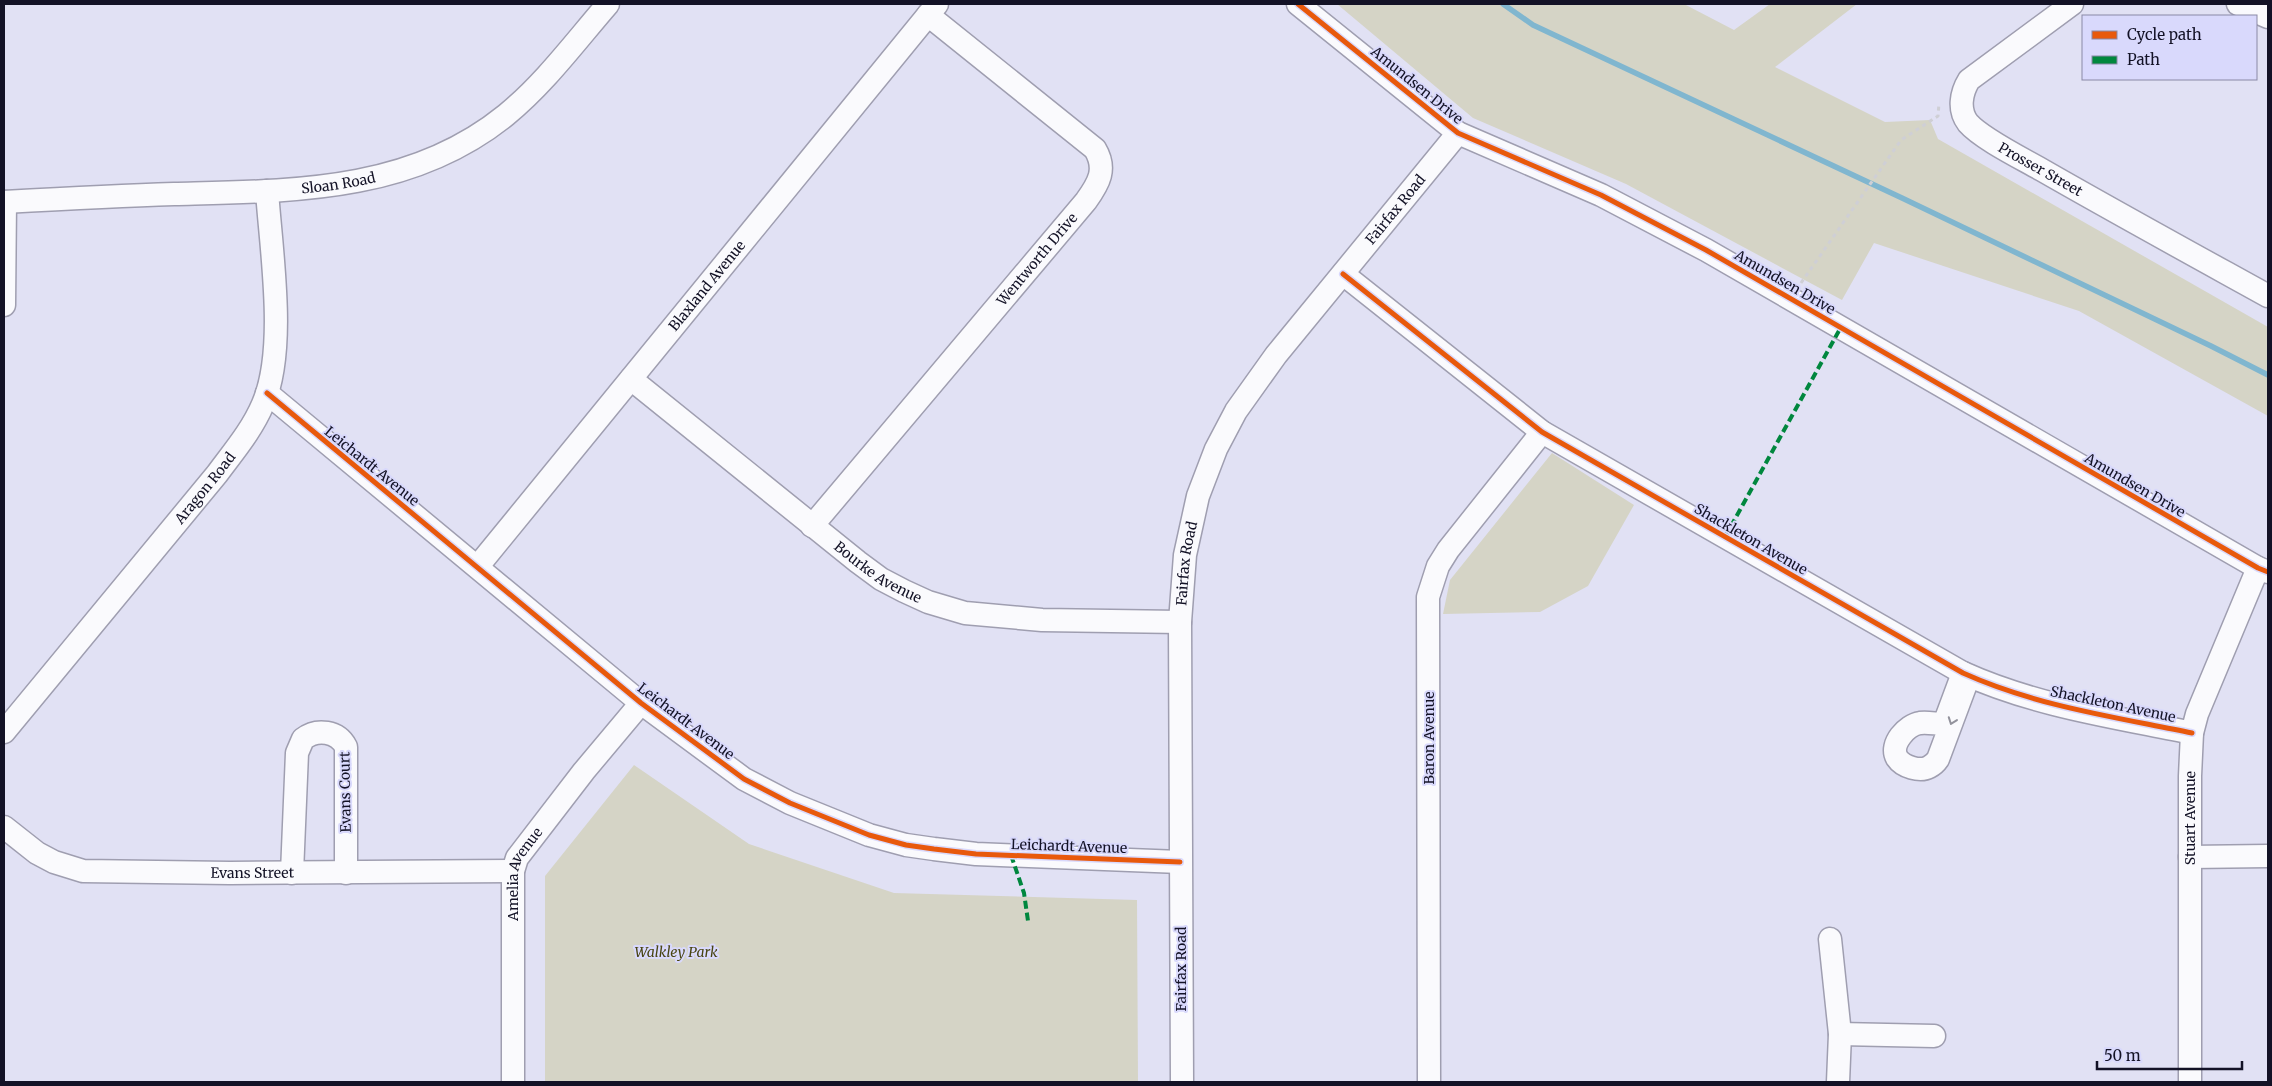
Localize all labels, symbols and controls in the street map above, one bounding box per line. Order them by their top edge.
legend [2082,15,2257,80]
text: Cycle path [2127,25,2202,44]
street label: Amundsen Drive [1367,42,1467,128]
text: Path [2127,50,2160,69]
street label: Prosser Street [1995,139,2086,201]
street label: Sloan Road [300,168,378,198]
street label: Fairfax Road [1361,170,1430,248]
street label: Wentworth Drive [992,209,1081,310]
street label: Blaxland Avenue [665,237,749,335]
street label: Amundsen Drive [1731,245,1838,318]
street label: Leichardt Avenue [321,422,423,510]
street label: Aragon Road [170,448,240,528]
street label: Amundsen Drive [2081,448,2188,521]
street label: Shackleton Avenue [1691,499,1811,579]
street label: Fairfax Road [1172,519,1201,606]
street label: Bourke Avenue [831,537,924,607]
street label: Leichardt Avenue [634,679,738,763]
street label: Shackleton Avenue [2049,682,2177,726]
street label: Baron Avenue [1420,691,1438,785]
one-way arrow [1948,717,1958,725]
street label: Evans Court [335,751,355,833]
street label: Stuart Avenue [2181,770,2199,865]
street label: Amelia Avenue [504,824,546,922]
street label: Leichardt Avenue [1011,835,1127,857]
street label: Evans Street [211,864,295,882]
street label: Fairfax Road [1172,926,1190,1011]
park label: Walkley Park [634,943,718,961]
scale bar [2097,1038,2242,1070]
text: 50 m [2104,1046,2141,1065]

